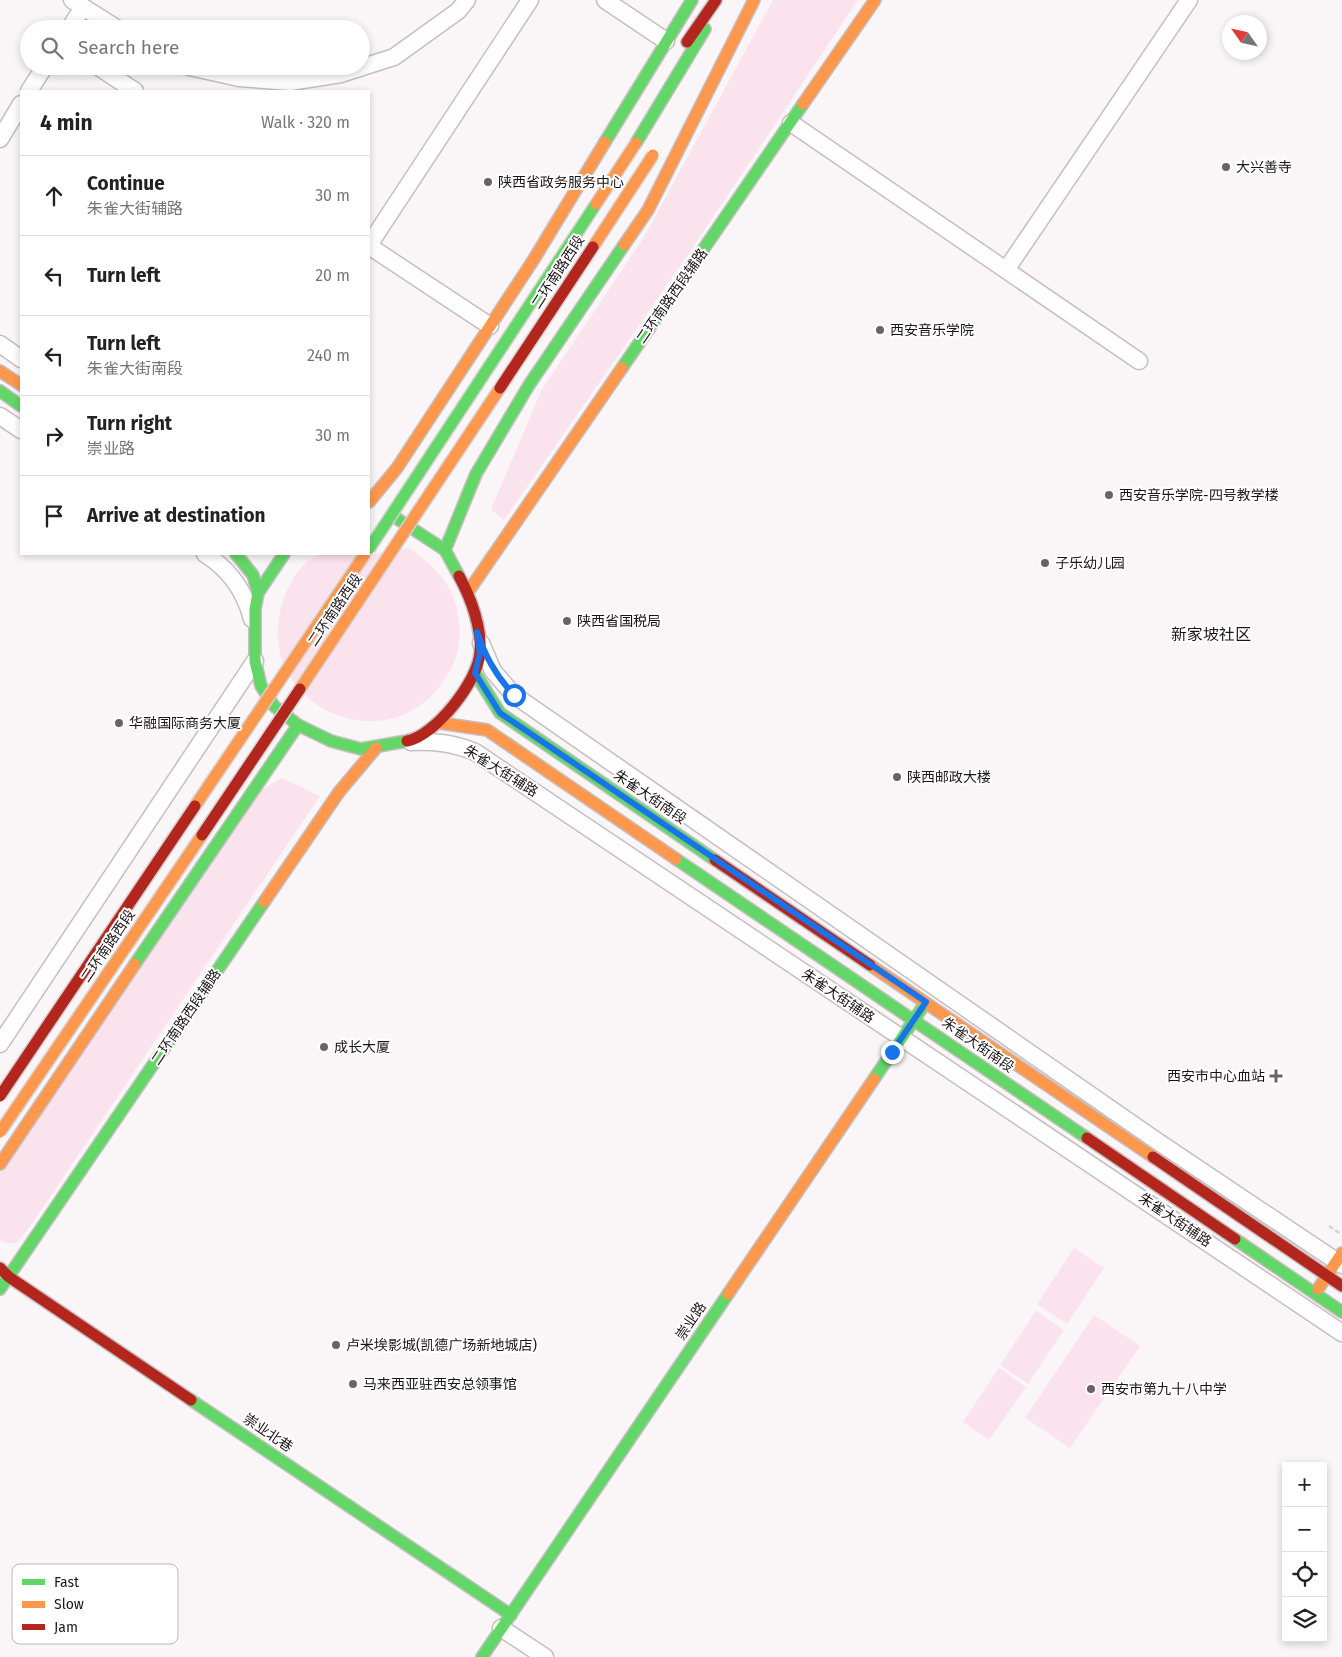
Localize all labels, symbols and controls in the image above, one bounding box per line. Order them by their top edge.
north arrow [1222,15,1267,60]
search box [20,20,370,75]
icon: search [38,34,66,62]
text: Search here [78,36,179,59]
text: 4 min [40,110,93,136]
text: Walk · 320 m [261,113,350,132]
place label: 大兴善寺 [1236,159,1292,176]
marker: 大兴善寺 [1220,161,1232,173]
text: Continue [87,172,165,195]
place label: 陕西省政务服务中心 [498,174,624,191]
marker: 陕西省政务服务中心 [482,176,494,188]
icon: ahead [40,182,68,210]
text: 30 m [315,186,350,205]
text: 朱雀大街辅路 [87,199,183,218]
street label: 二环南路西段 [528,232,588,312]
street label: 二环南路西段辅路 [633,245,711,347]
icon: left [40,262,68,290]
text: Turn left [87,264,161,287]
text: 20 m [315,266,350,285]
place label: 西安音乐学院 [890,322,974,339]
marker: 西安音乐学院 [874,324,886,336]
text: Turn left [87,332,161,355]
icon: left [40,342,68,370]
text: 240 m [307,346,350,365]
text: 朱雀大街南段 [87,359,183,378]
text: Turn right [87,412,172,435]
icon: right [40,422,68,450]
text: 30 m [315,426,350,445]
text: 崇业路 [87,439,135,458]
place label: 西安音乐学院-四号教学楼 [1119,487,1279,504]
marker: 西安音乐学院-四号教学楼 [1103,489,1115,501]
icon: arrive [40,502,68,530]
text: Arrive at destination [87,504,266,527]
place label: 子乐幼儿园 [1055,555,1125,572]
marker: 子乐幼儿园 [1039,557,1051,569]
street label: 二环南路西段 [304,570,366,650]
place label: 陕西省国税局 [577,613,661,630]
marker: 陕西省国税局 [561,615,573,627]
district label: 新家坡社区 [1171,625,1251,644]
route start [503,684,526,707]
place label: 华融国际商务大厦 [129,715,241,732]
marker: 华融国际商务大厦 [113,717,125,729]
street label: 朱雀大街辅路 [461,742,541,800]
street label: 朱雀大街南段 [610,766,690,828]
place label: 陕西邮政大楼 [907,769,991,786]
marker: 陕西邮政大楼 [891,771,903,783]
street label: 二环南路西段 [77,906,139,986]
street label: 朱雀大街辅路 [798,965,878,1027]
street label: 二环南路西段辅路 [148,966,224,1068]
street label: 朱雀大街南段 [939,1014,1017,1076]
place label: 成长大厦 [334,1039,390,1056]
marker: 成长大厦 [318,1041,330,1053]
route end [881,1041,904,1064]
place label: 西安市中心血站 [1167,1068,1265,1085]
marker: 西安市中心血站 [1269,1069,1283,1083]
street label: 朱雀大街辅路 [1135,1189,1215,1251]
street label: 崇业路 [672,1299,710,1343]
place label: 卢米埃影城(凯德广场新地城店) [346,1337,537,1354]
marker: 卢米埃影城(凯德广场新地城店) [330,1339,342,1351]
place label: 马来西亚驻西安总领事馆 [363,1376,517,1393]
marker: 马来西亚驻西安总领事馆 [347,1378,359,1390]
place label: 西安市第九十八中学 [1101,1381,1227,1398]
marker: 西安市第九十八中学 [1085,1383,1097,1395]
street label: 崇业北巷 [240,1410,296,1456]
map controls [1282,1462,1327,1642]
button: + [1282,1462,1327,1507]
button: − [1282,1507,1327,1552]
button: locate [1282,1552,1327,1597]
legend [12,1564,178,1644]
text: Fast [54,1574,80,1591]
text: Slow [54,1596,84,1613]
button: layers [1282,1597,1327,1642]
text: Jam [54,1619,78,1636]

